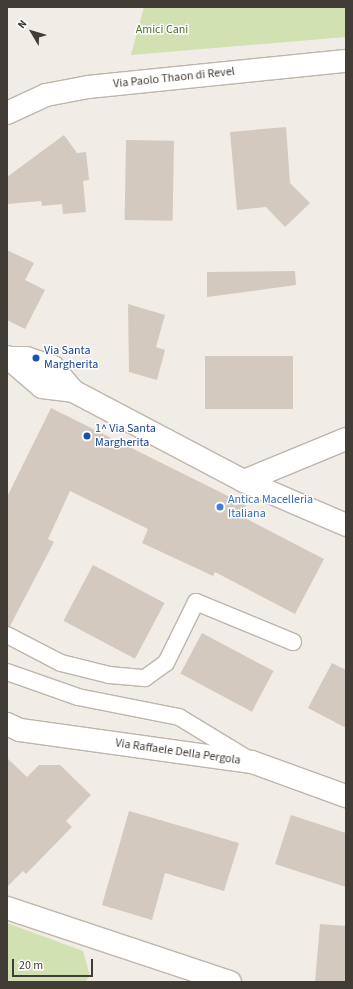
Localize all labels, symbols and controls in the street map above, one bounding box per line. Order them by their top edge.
north arrow [12,12,52,52]
text: N [14,17,30,32]
park label: Amici Cani [136,23,188,37]
street label: Via Paolo Thaon di Revel [113,64,235,92]
place label: Via Santa Margherita [44,344,98,372]
marker: Via Santa Margherita [31,353,41,363]
place label: 1^ Via Santa Margherita [95,422,156,450]
marker: 1^ Via Santa Margherita [82,431,92,441]
place label: Antica Macelleria Italiana [228,493,313,521]
marker: Antica Macelleria Italiana [215,502,225,512]
street label: Via Raffaele Della Pergola [114,736,242,768]
scale bar [14,951,95,977]
text: 20 m [19,957,43,974]

